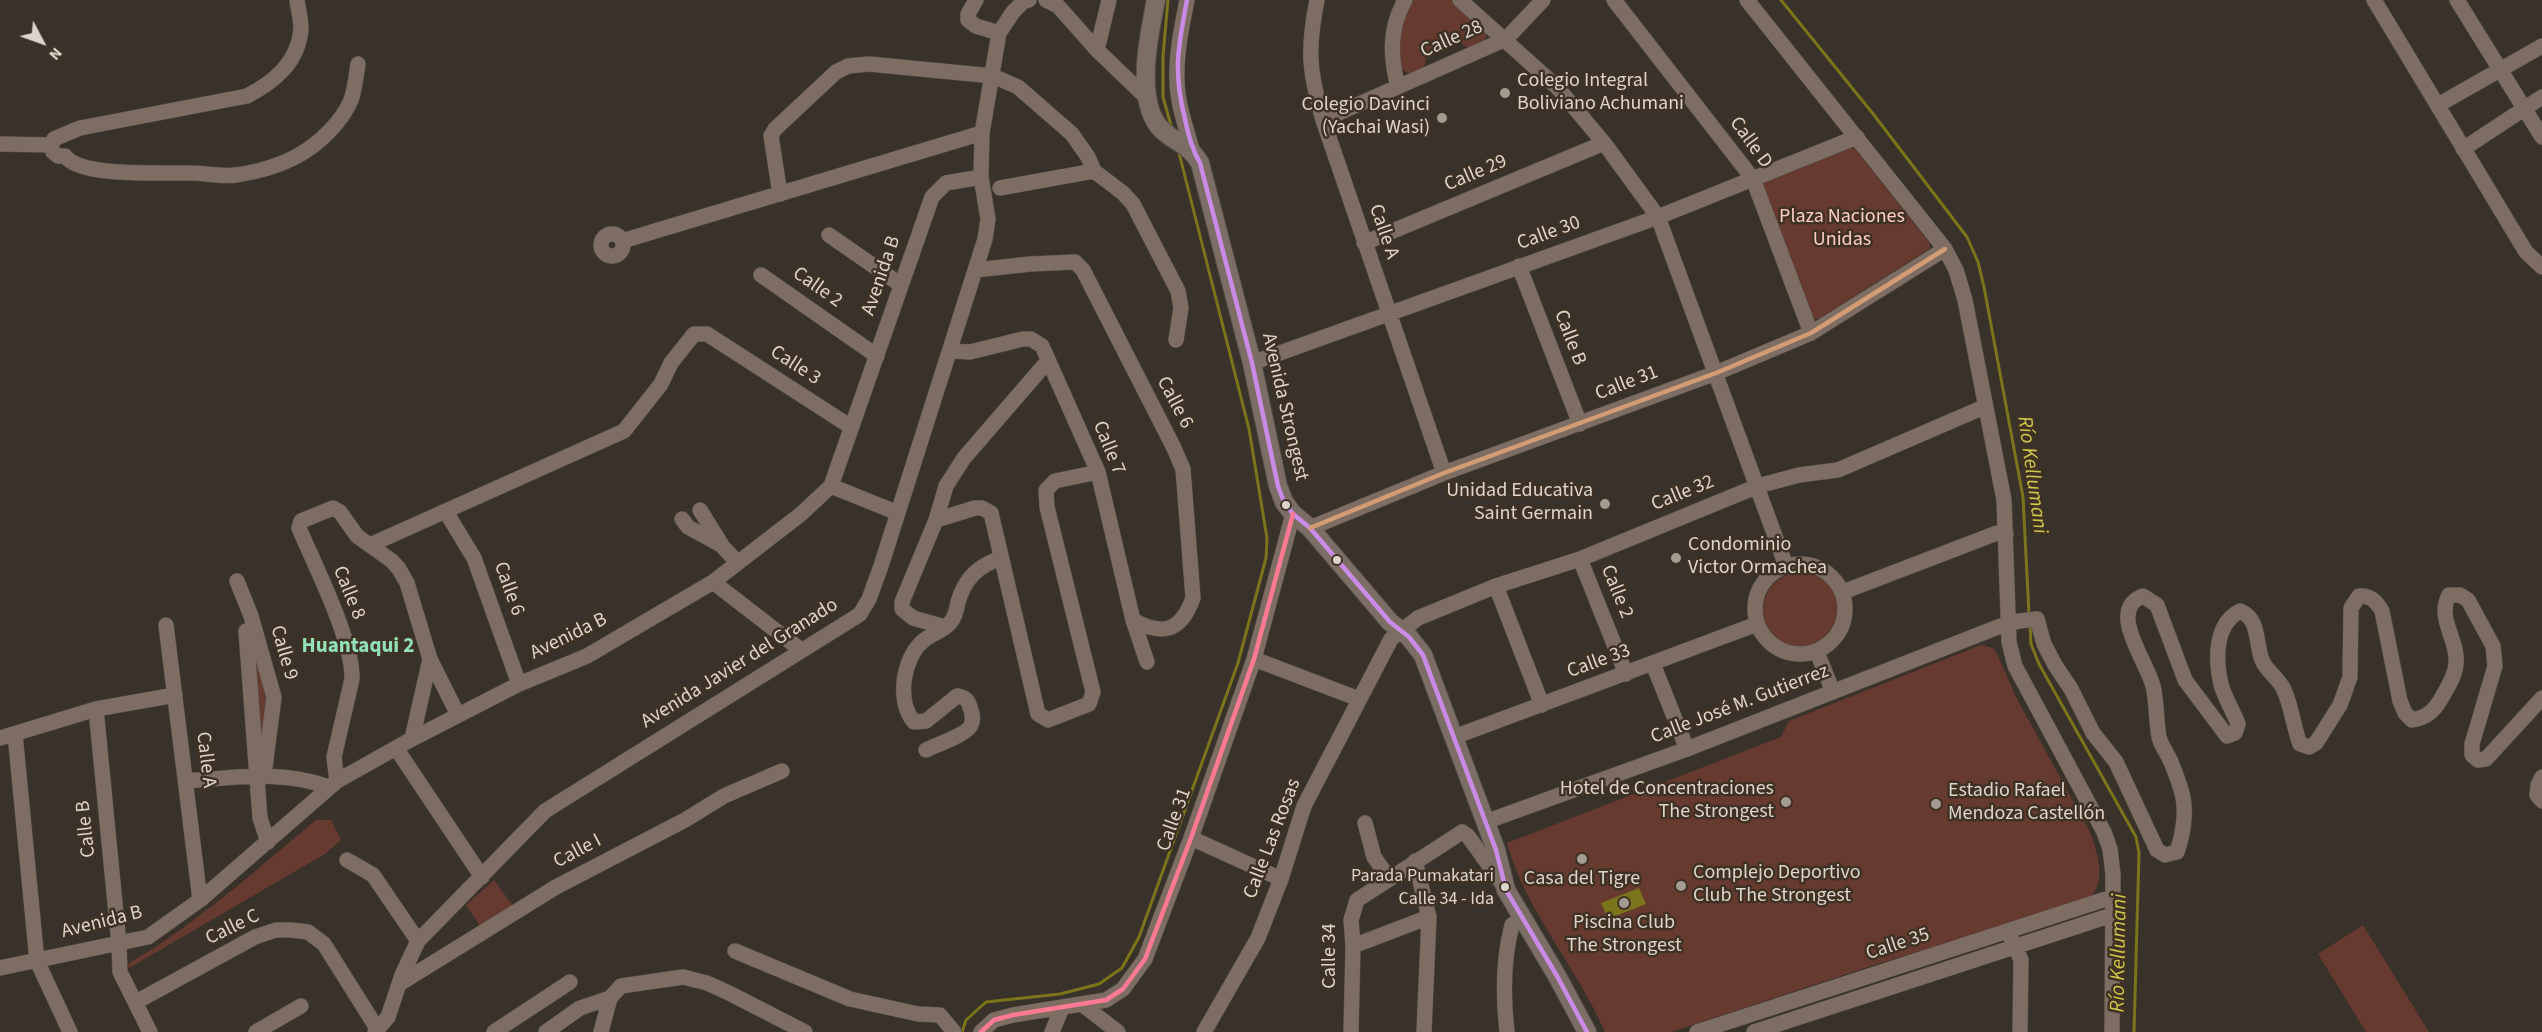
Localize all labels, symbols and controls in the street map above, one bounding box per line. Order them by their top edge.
north arrow [12,12,72,72]
street label: Calle 28 [1417,16,1487,64]
text: N [44,43,67,65]
place label: Colegio Integral Boliviano Achumani [1517,70,1684,117]
marker: Colegio Integral Boliviano Achumani [1498,86,1512,100]
place label: Colegio Davinci (Yachai Wasi) [1301,94,1430,141]
marker: Colegio Davinci (Yachai Wasi) [1435,111,1449,125]
street label: Calle D [1723,113,1777,173]
street label: Calle 29 [1441,150,1511,198]
street label: Calle A [1362,201,1404,263]
park label: Plaza Naciones Unidas [1779,206,1905,253]
street label: Calle 30 [1514,212,1584,256]
street label: Avenida B [857,233,907,319]
street label: Calle 2 [787,262,847,314]
street label: Calle B [1548,307,1590,369]
street label: Avenida Strongest [1255,331,1313,483]
street label: Calle 3 [765,341,825,391]
street label: Calle 31 [1592,361,1662,407]
street label: Calle 6 [1150,373,1198,433]
water label: Río Kellumani [2010,415,2052,535]
street label: Calle 7 [1086,418,1130,478]
street label: Calle 32 [1648,471,1718,517]
place label: Unidad Educativa Saint Germain [1446,480,1593,527]
marker: Unidad Educativa Saint Germain [1598,497,1612,511]
unlabelled marker [1280,499,1292,511]
place label: Condominio Victor Ormachea [1688,534,1827,581]
marker: Condominio Victor Ormachea [1669,551,1683,565]
unlabelled marker [1331,554,1343,566]
street label: Calle 6 [487,559,529,619]
street label: Calle 2 [1594,562,1638,622]
street label: Calle 8 [326,563,370,623]
street label: Avenida Javier del Granado [637,593,843,735]
street label: Avenida B [527,608,611,666]
street label: Calle 9 [264,623,302,683]
district label: Huantaqui 2 [302,634,414,660]
street label: Calle 33 [1564,640,1634,684]
street label: Calle José M. Gutierrez [1648,660,1832,750]
street label: Calle A [190,731,220,789]
street label: Calle Las Rosas [1239,776,1307,902]
place label: Hotel de Concentraciones The Strongest [1560,778,1774,825]
place label: Estadio Rafael Mendoza Castellón [1948,780,2105,827]
street label: Calle 31 [1153,785,1197,855]
marker: Hotel de Concentraciones The Strongest [1779,795,1793,809]
marker: Estadio Rafael Mendoza Castellón [1929,797,1943,811]
street label: Calle B [72,799,102,859]
street label: Calle I [550,829,606,875]
marker: Casa del Tigre [1575,852,1589,866]
place label: Complejo Deportivo Club The Strongest [1693,862,1861,909]
place label: Parada Pumakatari Calle 34 - Ida [1351,866,1494,908]
place label: Casa del Tigre [1524,868,1640,892]
marker: Complejo Deportivo Club The Strongest [1674,879,1688,893]
marker: Parada Pumakatari Calle 34 - Ida [1499,881,1511,893]
water label: Río Kellumani [2106,893,2134,1013]
marker: Piscina Club The Strongest [1617,896,1631,910]
street label: Avenida B [59,901,145,945]
street label: Calle C [202,905,264,951]
place label: Piscina Club The Strongest [1566,912,1682,959]
street label: Calle 34 [1319,923,1343,989]
street label: Calle 35 [1863,923,1933,967]

